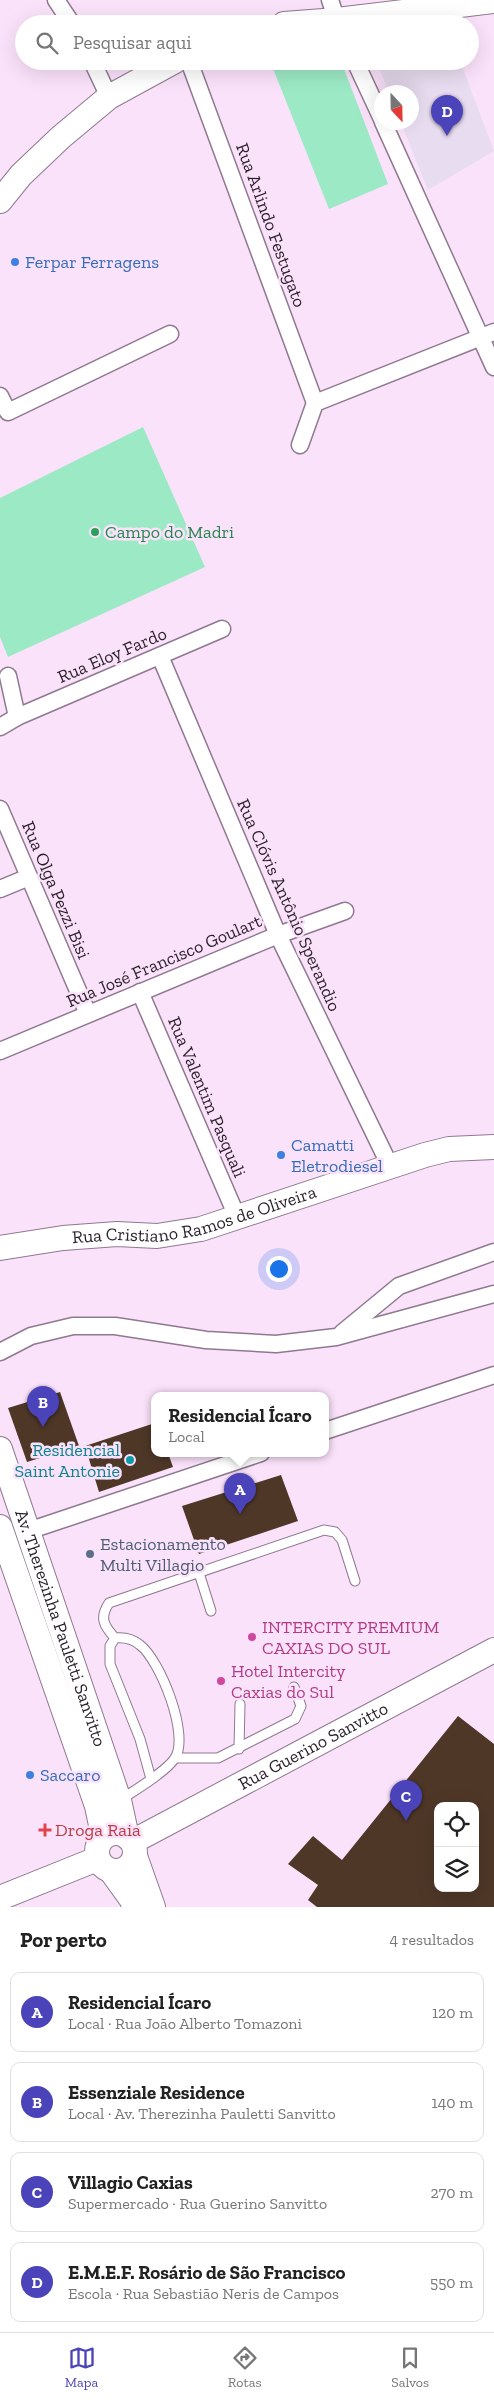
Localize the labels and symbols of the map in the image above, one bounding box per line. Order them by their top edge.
north arrow [374,85,419,130]
pin: D [431,95,463,136]
street label: Rua Arlindo Festugato [231,140,311,310]
place label: Ferpar Ferragens [25,251,159,273]
marker: Ferpar Ferragens [9,256,21,268]
place label: Campo do Madri [105,521,234,543]
marker: Campo do Madri [89,526,101,538]
street label: Rua Eloy Fardo [54,622,170,688]
street label: Rua Clóvis Antônio Sperandio [232,795,346,1015]
street label: Rua Olga Pezzi Bisi [17,818,95,962]
street label: Rua José Francisco Goulart [63,910,265,1012]
street label: Rua Valentim Pasquali [163,1013,251,1181]
place label: Camatti Eletrodiesel [291,1134,383,1177]
marker: Camatti Eletrodiesel [275,1149,287,1161]
street label: Rua Cristiano Ramos de Oliveira [71,1181,319,1248]
your location [266,1256,292,1282]
pin: B [27,1386,59,1427]
place label: Residencial Saint Antonie [14,1439,120,1482]
marker: Residencial Saint Antonie [124,1454,136,1466]
pin: A [224,1473,256,1514]
street label: Av. Therezinha Pauletti Sanvitto [10,1507,111,1749]
place label: Estacionamento Multi Villagio [100,1533,226,1576]
marker: Estacionamento Multi Villagio [84,1548,96,1560]
place label: INTERCITY PREMIUM CAXIAS DO SUL [262,1616,439,1659]
marker: INTERCITY PREMIUM CAXIAS DO SUL [246,1631,258,1643]
place label: Hotel Intercity Caxias do Sul [231,1660,346,1703]
marker: Hotel Intercity Caxias do Sul [215,1675,227,1687]
street label: Rua Guerino Sanvitto [234,1697,392,1795]
place label: Saccaro [40,1764,100,1786]
marker: Saccaro [24,1769,36,1781]
pin: C [390,1780,422,1821]
place label: Droga Raia [55,1819,141,1841]
marker: Droga Raia [39,1824,51,1836]

